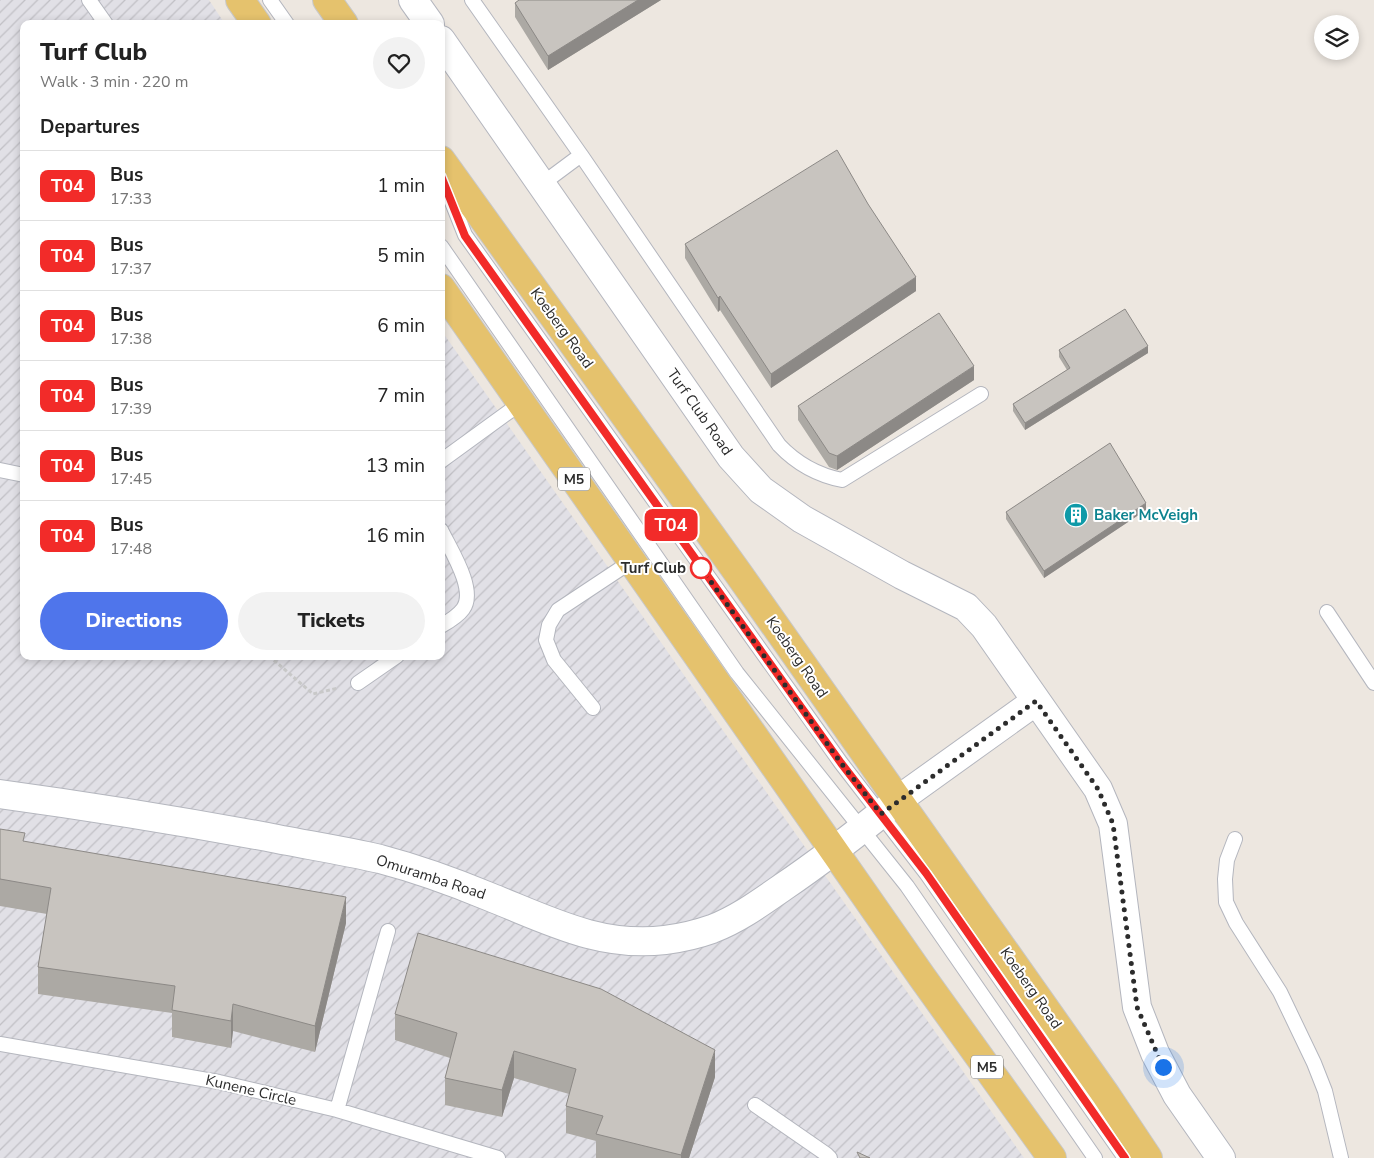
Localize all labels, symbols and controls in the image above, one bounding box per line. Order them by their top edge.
map controls [1314,15,1359,60]
button: layers [1314,15,1359,60]
text: Turf Club [40,36,147,68]
button: heart [373,37,425,89]
text: Walk · 3 min · 220 m [40,71,188,93]
text: Departures [40,114,140,140]
text: Bus [110,162,143,188]
text: 1 min [377,173,425,199]
text: T04 [51,174,84,198]
text: 17:33 [110,188,152,210]
text: Bus [110,232,143,258]
text: 5 min [377,243,425,269]
text: T04 [51,244,84,268]
text: 17:37 [110,258,152,280]
street label: Koeberg Road [526,284,598,372]
text: Bus [110,302,143,328]
text: 6 min [377,313,425,339]
text: T04 [51,314,84,338]
text: 17:38 [110,328,152,350]
street label: Turf Club Road [663,365,737,459]
text: Bus [110,372,143,398]
text: 7 min [377,383,425,409]
text: T04 [51,384,84,408]
text: 17:39 [110,398,152,420]
text: Bus [110,442,143,468]
text: 13 min [366,453,425,479]
text: T04 [51,454,84,478]
text: 17:45 [110,468,152,490]
road number: M5 [558,468,590,490]
building icon: Baker McVeigh [1063,502,1089,528]
place label: Baker McVeigh [1094,505,1198,525]
line badge: T04 [642,509,700,541]
text: Bus [110,512,143,538]
text: T04 [655,513,687,537]
text: 16 min [366,523,425,549]
text: T04 [51,524,84,548]
text: 17:48 [110,538,152,560]
marker: Turf Club [690,557,712,579]
place label: Turf Club [621,558,686,578]
button: Directions [40,592,228,650]
button: Tickets [238,592,425,650]
street label: Koeberg Road [762,612,832,702]
street label: Omuramba Road [374,850,488,904]
street label: Koeberg Road [996,943,1066,1033]
your location [1151,1055,1176,1080]
road number: M5 [971,1056,1003,1078]
street label: Kunene Circle [204,1070,298,1110]

